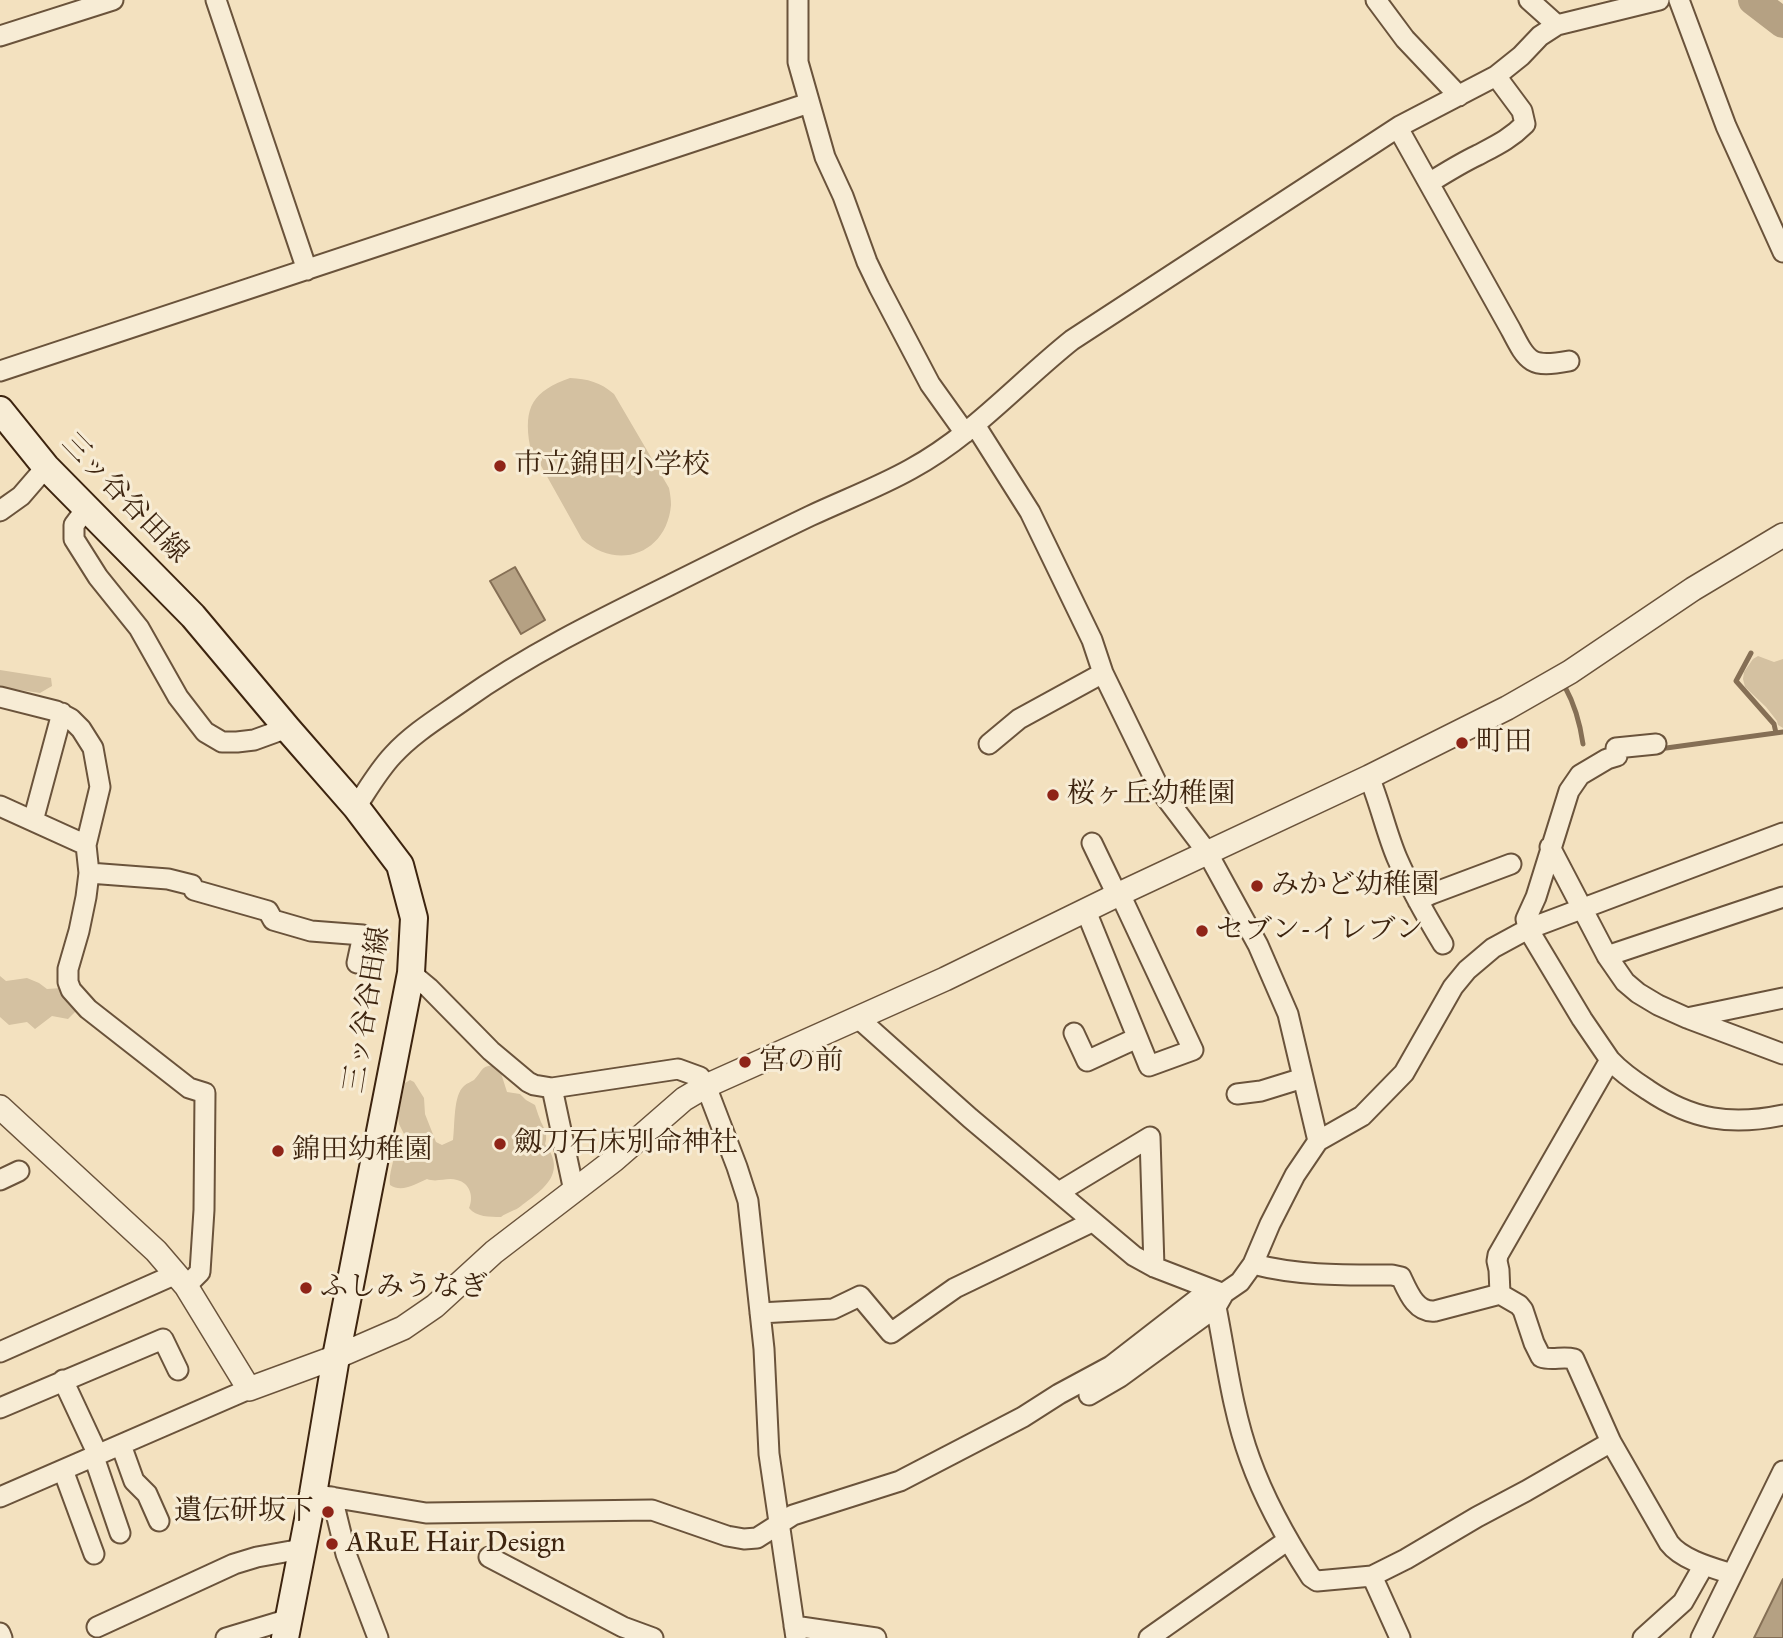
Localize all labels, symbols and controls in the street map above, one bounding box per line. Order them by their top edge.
street label: 三ッ谷谷田線 [54,427,194,571]
place label: 市立錦田小学校 [514,449,710,483]
marker: 市立錦田小学校 [492,458,508,474]
place label: 町田 [1476,726,1532,760]
marker: 町田 [1454,735,1470,751]
place label: 桜ヶ丘幼稚園 [1067,778,1235,812]
marker: 桜ヶ丘幼稚園 [1045,787,1061,803]
place label: みかど幼稚園 [1271,869,1439,903]
marker: みかど幼稚園 [1249,878,1265,894]
place label: セブン-イレブン [1216,914,1423,948]
marker: セブン-イレブン [1194,923,1210,939]
street label: 三ッ谷谷田線 [338,924,398,1096]
place label: 宮の前 [759,1045,843,1079]
marker: 宮の前 [737,1054,753,1070]
place label: 劔刀石床別命神社 [514,1127,738,1161]
place label: 錦田幼稚園 [292,1134,432,1168]
marker: 劔刀石床別命神社 [492,1136,508,1152]
marker: 錦田幼稚園 [270,1143,286,1159]
place label: ふしみうなぎ [320,1271,488,1305]
marker: ふしみうなぎ [298,1280,314,1296]
place label: 遺伝研坂下 [174,1495,314,1529]
marker: 遺伝研坂下 [320,1504,336,1520]
place label: ARuE Hair Design [346,1527,565,1561]
marker: ARuE Hair Design [324,1536,340,1552]

